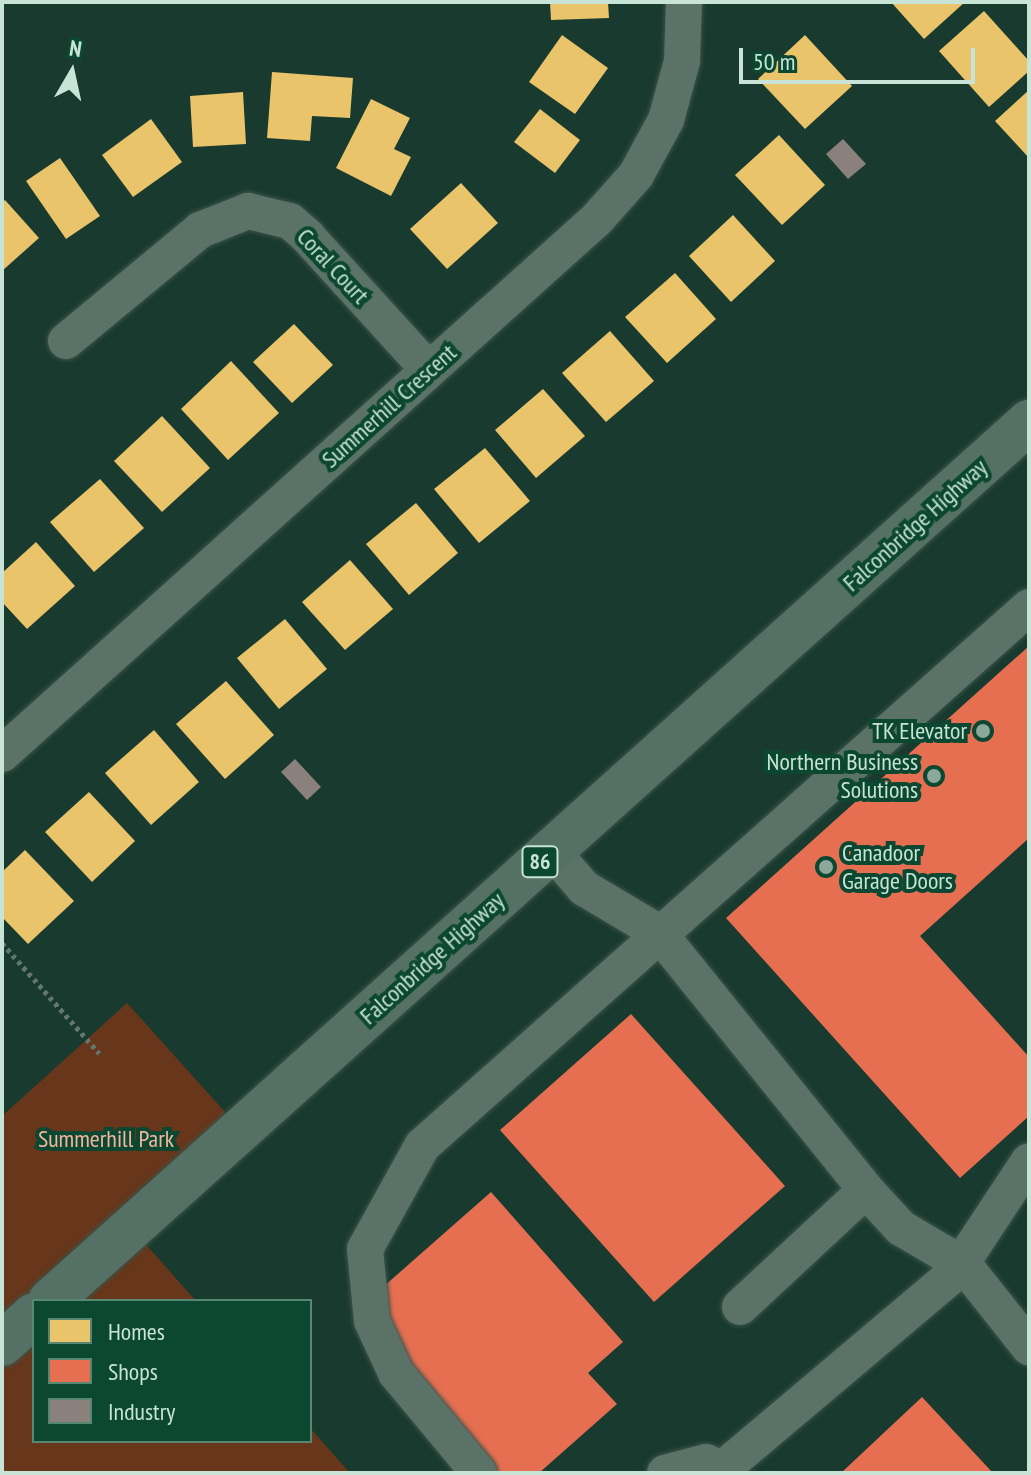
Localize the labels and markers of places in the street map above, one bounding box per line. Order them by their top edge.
place label: TK Elevator [872,717,967,745]
marker: TK Elevator [974,722,992,740]
place label: Northern Business Solutions [767,748,918,804]
marker: Northern Business Solutions [925,767,943,785]
place label: Canadoor Garage Doors [842,839,953,895]
marker: Canadoor Garage Doors [817,858,835,876]

